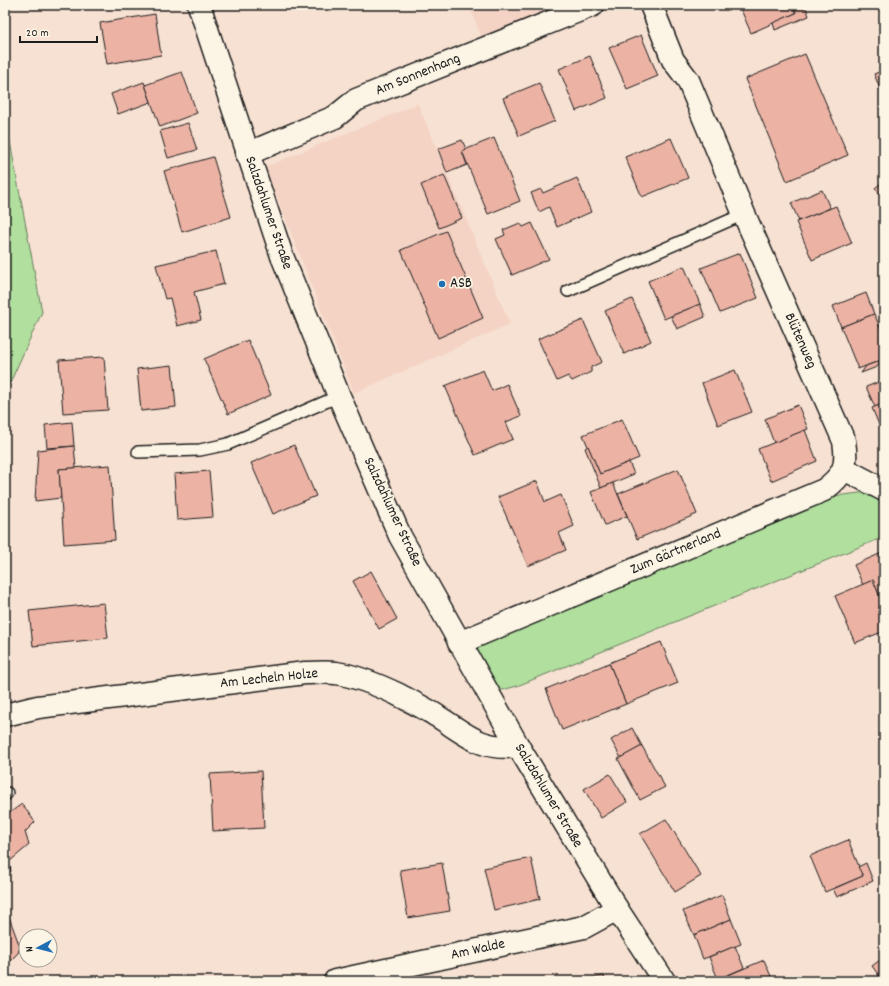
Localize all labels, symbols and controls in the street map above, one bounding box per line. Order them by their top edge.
scale bar [20,18,97,44]
text: 20 m [26,25,49,42]
street label: Am Sonnenhang [372,48,464,102]
street label: Salzdahlumer Straße [238,154,298,273]
place label: ASB [450,273,472,295]
marker: ASB [437,279,447,289]
street label: Blütenweg [778,310,822,372]
street label: Salzdahlumer Straße [357,454,427,571]
street label: Zum Gärtnerland [627,523,725,581]
street label: Am Lecheln Holze [219,663,319,695]
street label: Salzdahlumer Straße [508,740,588,853]
north arrow [18,928,58,968]
street label: Am Walde [449,933,507,966]
text: N [22,945,38,953]

